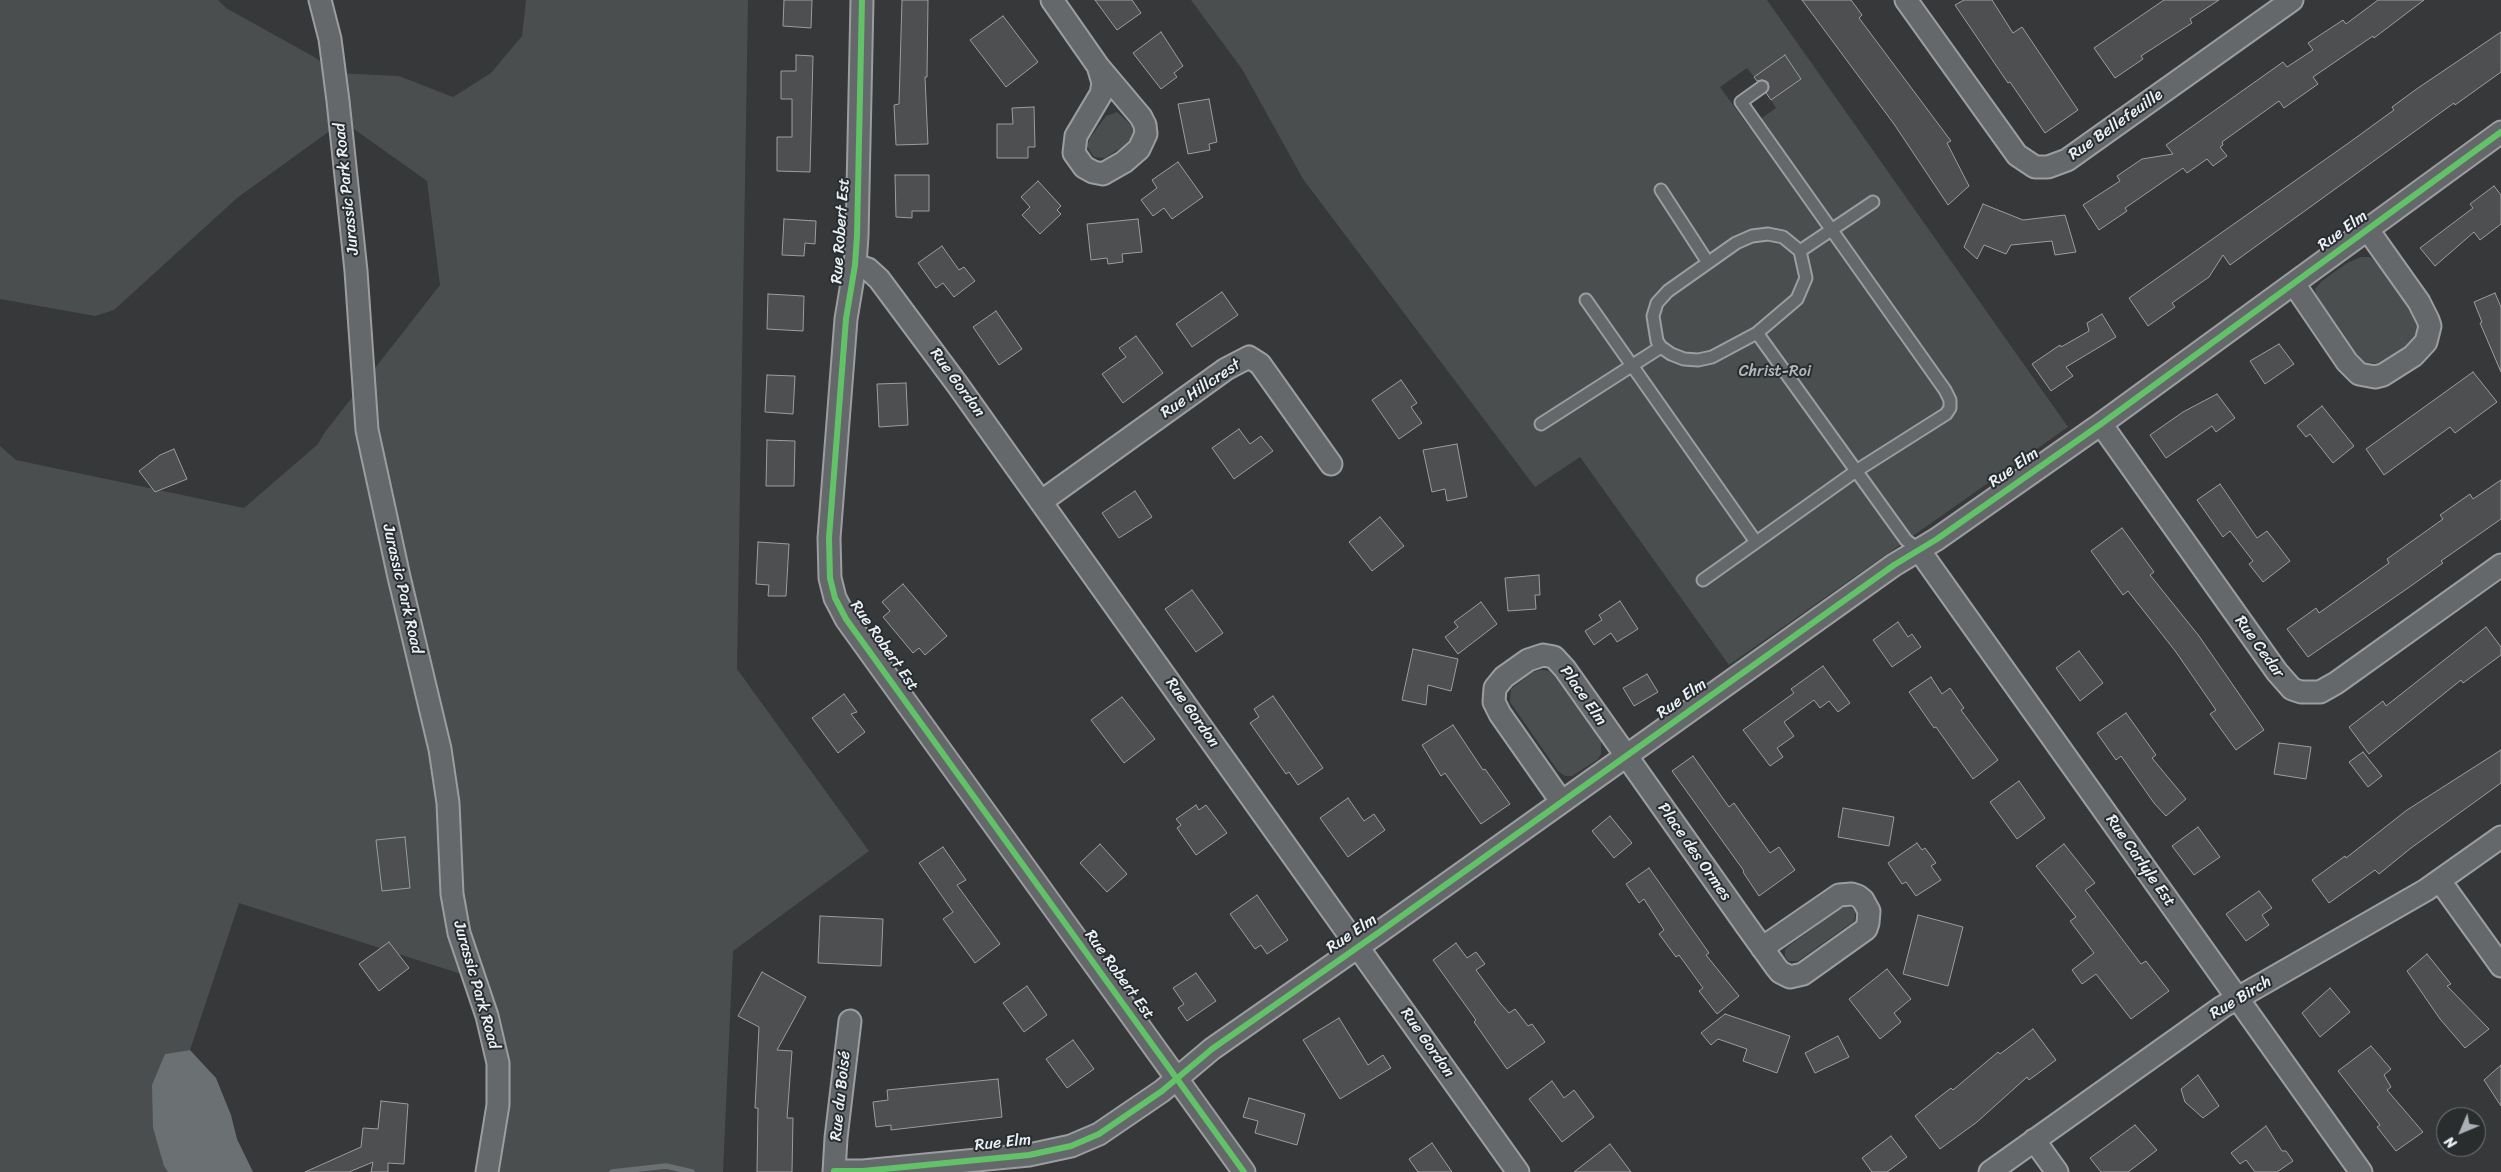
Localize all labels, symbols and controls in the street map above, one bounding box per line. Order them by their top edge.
street label: Rue Bellefeuille [2065,85,2167,165]
street label: Jurassic Park Road [331,122,363,256]
street label: Rue Robert Est [828,177,854,285]
street label: Rue Elm [2315,207,2371,255]
street label: Rue Gordon [926,345,988,421]
street label: Rue Hillcrest [1157,355,1245,423]
park label: Christ-Roi [1739,362,1811,382]
street label: Rue Elm [1985,444,2043,492]
street label: Jurassic Park Road [378,522,426,656]
street label: Rue Robert Est [846,597,922,695]
street label: Rue Cedar [2230,612,2288,682]
street label: Place Elm [1556,662,1610,730]
street label: Rue Gordon [1161,674,1223,752]
street label: Rue Elm [1653,675,1711,723]
street label: Place des Ormes [1653,799,1735,905]
street label: Rue Carlyle Est [2101,811,2179,911]
street label: Rue Elm [1323,910,1381,958]
street label: Jurassic Park Road [449,919,503,1051]
street label: Rue Robert Est [1080,927,1158,1023]
street label: Rue Birch [2207,972,2275,1024]
street label: Rue Gordon [1396,1004,1458,1082]
street label: Rue du Boisé [827,1050,855,1142]
north arrow [2436,1107,2486,1157]
text: N [2438,1130,2463,1155]
street label: Rue Elm [974,1131,1032,1155]

